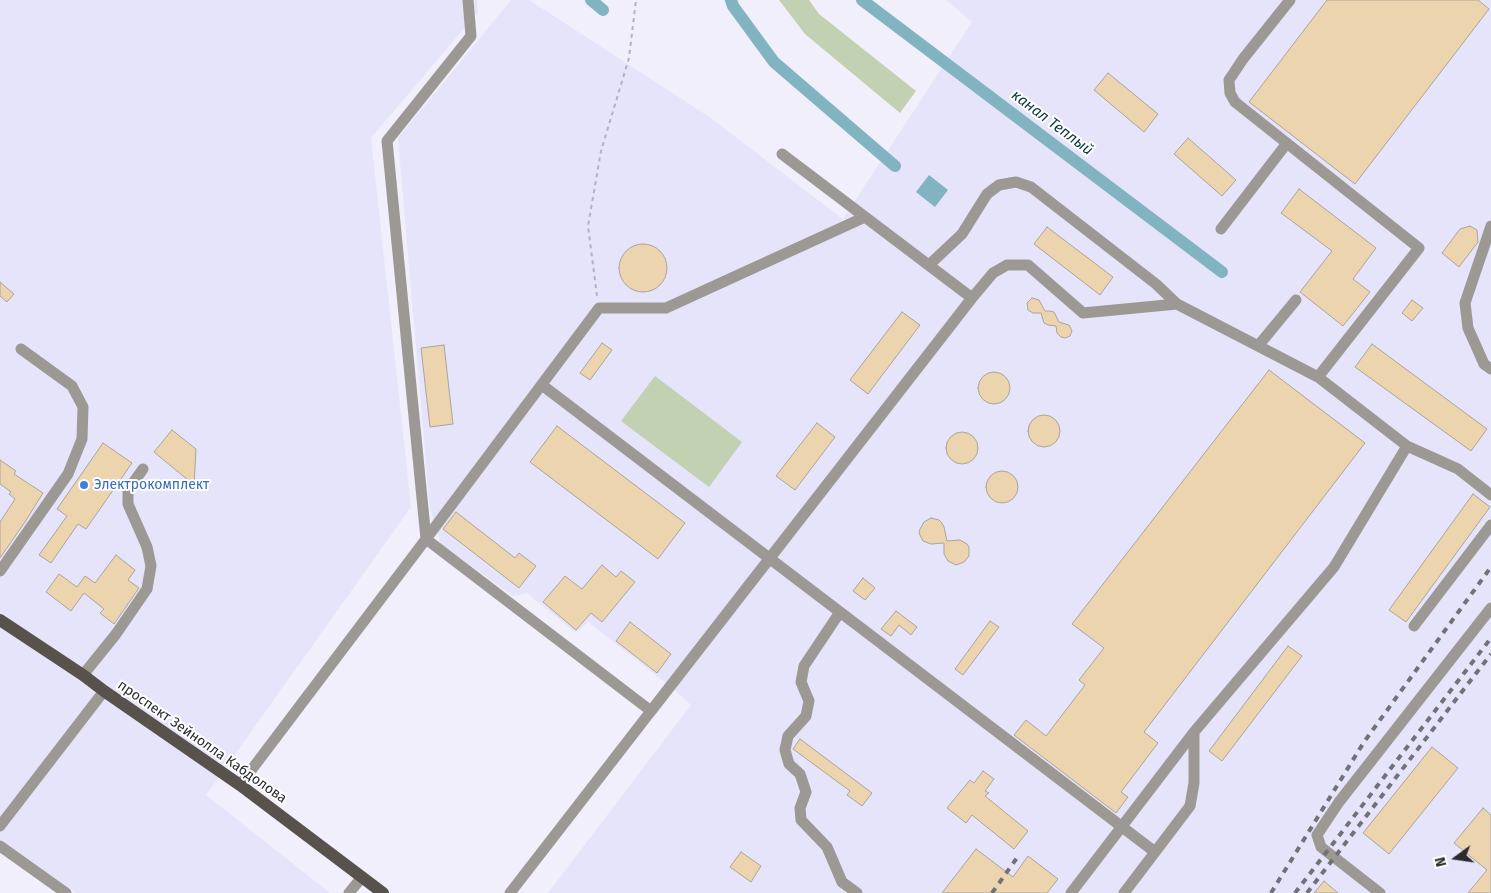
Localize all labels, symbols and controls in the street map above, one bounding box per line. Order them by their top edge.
water label: канал Теплый [1008,86,1096,160]
place label: Электрокомплект [94,477,209,493]
marker: Электрокомплект [78,479,90,491]
street label: проспект Зейнолла Кабдолова [114,677,290,807]
north arrow [1431,833,1481,883]
text: N [1432,855,1450,868]

